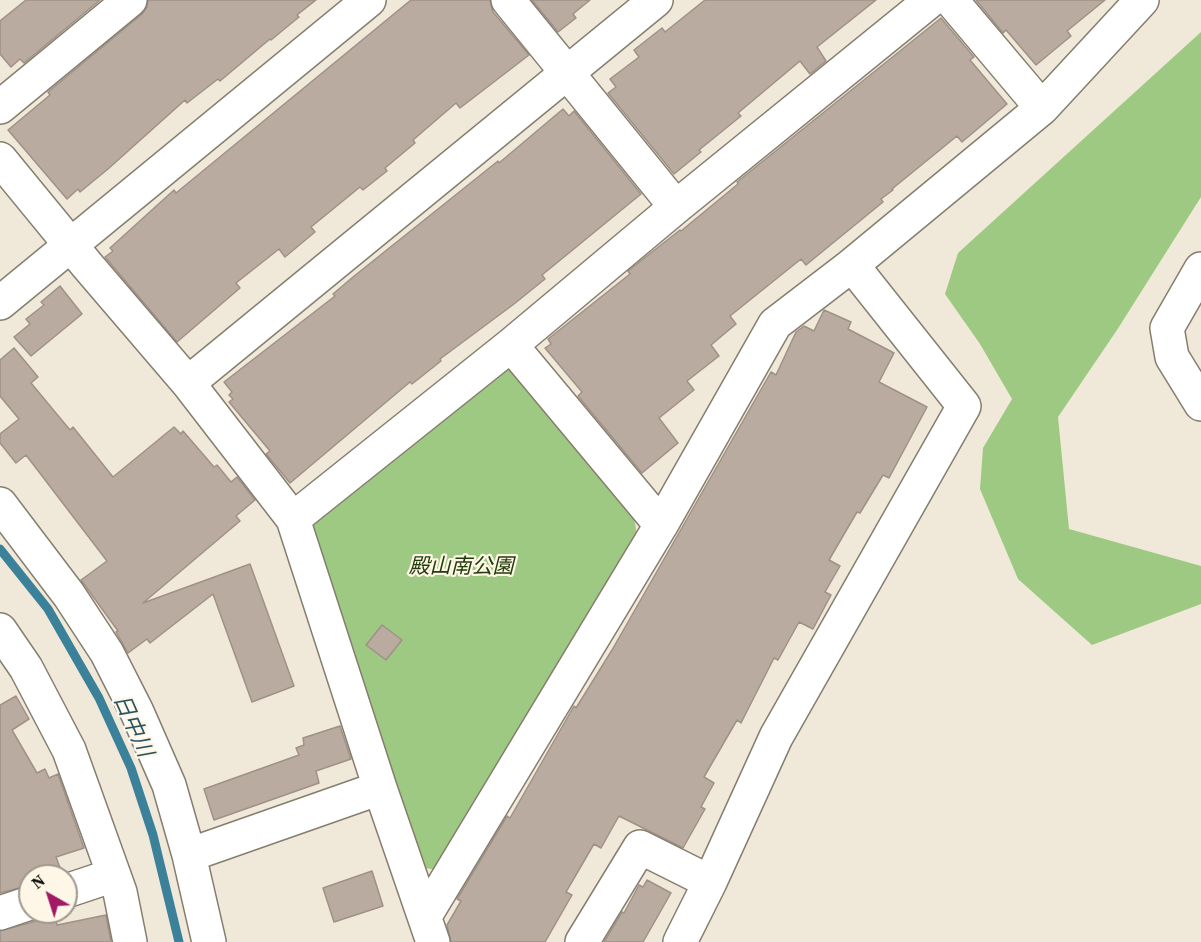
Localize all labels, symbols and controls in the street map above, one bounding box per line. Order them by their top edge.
park label: 殿山南公園 [409,555,513,581]
water label: 日中川 [107,690,157,762]
north arrow [18,864,78,924]
text: N [26,869,49,894]

